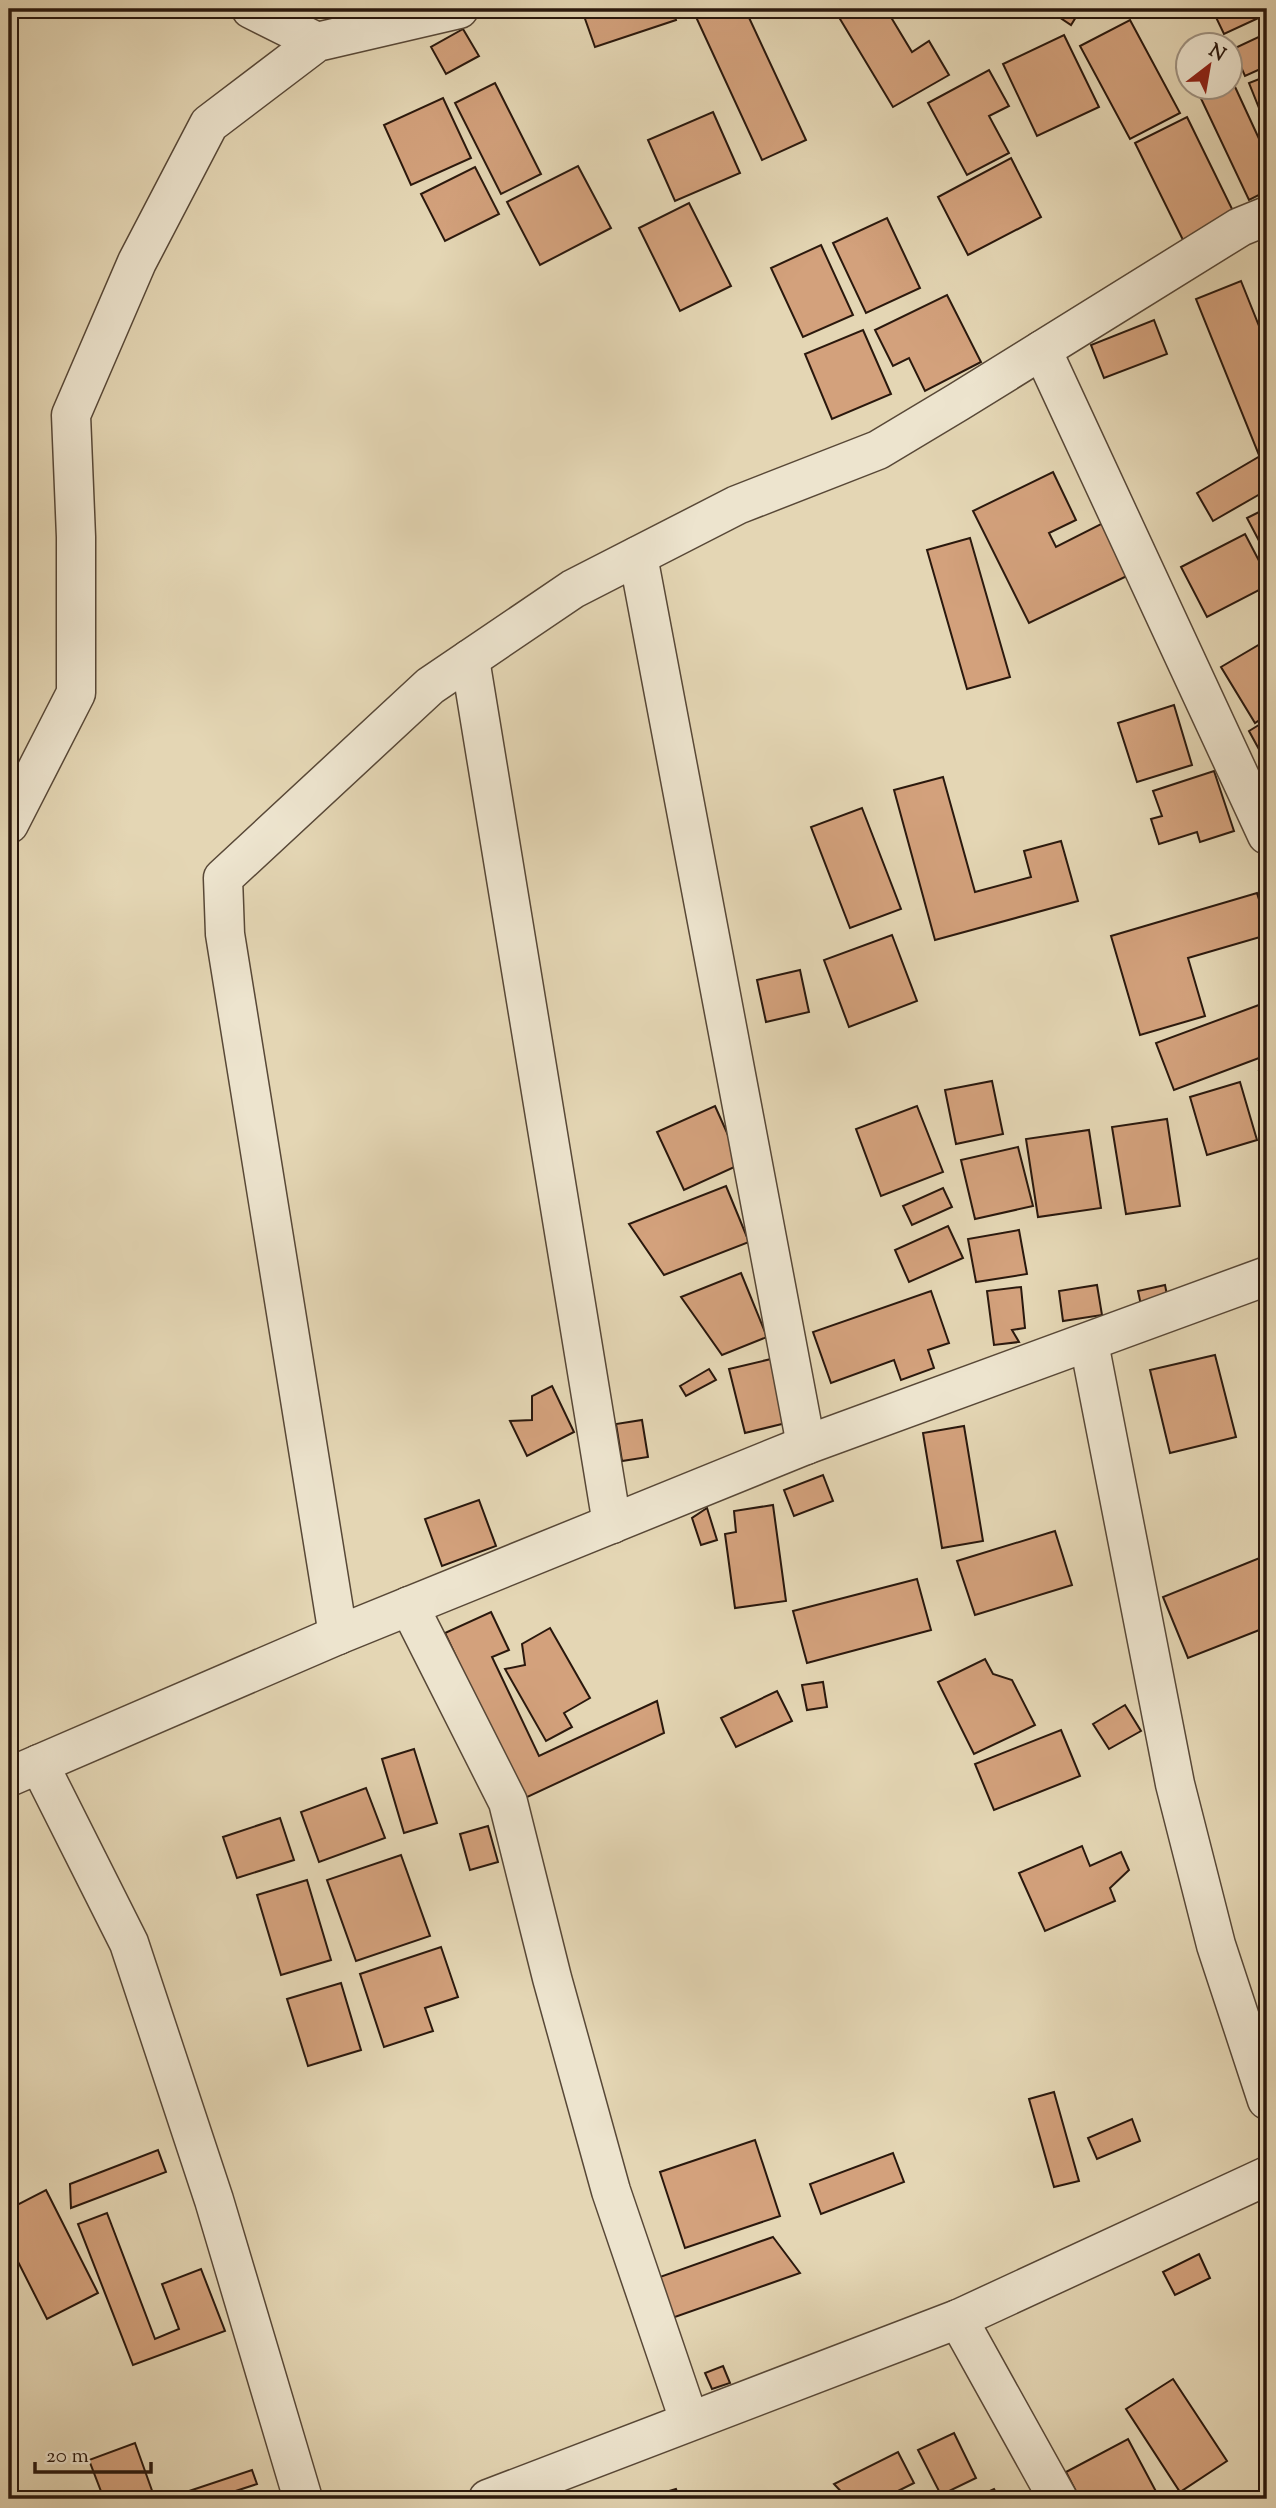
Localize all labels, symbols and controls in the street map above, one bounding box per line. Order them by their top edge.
north arrow [1174,32,1244,102]
text: N [1203,38,1230,69]
scale bar [35,2431,150,2475]
text: 20 m [46,2442,89,2472]

